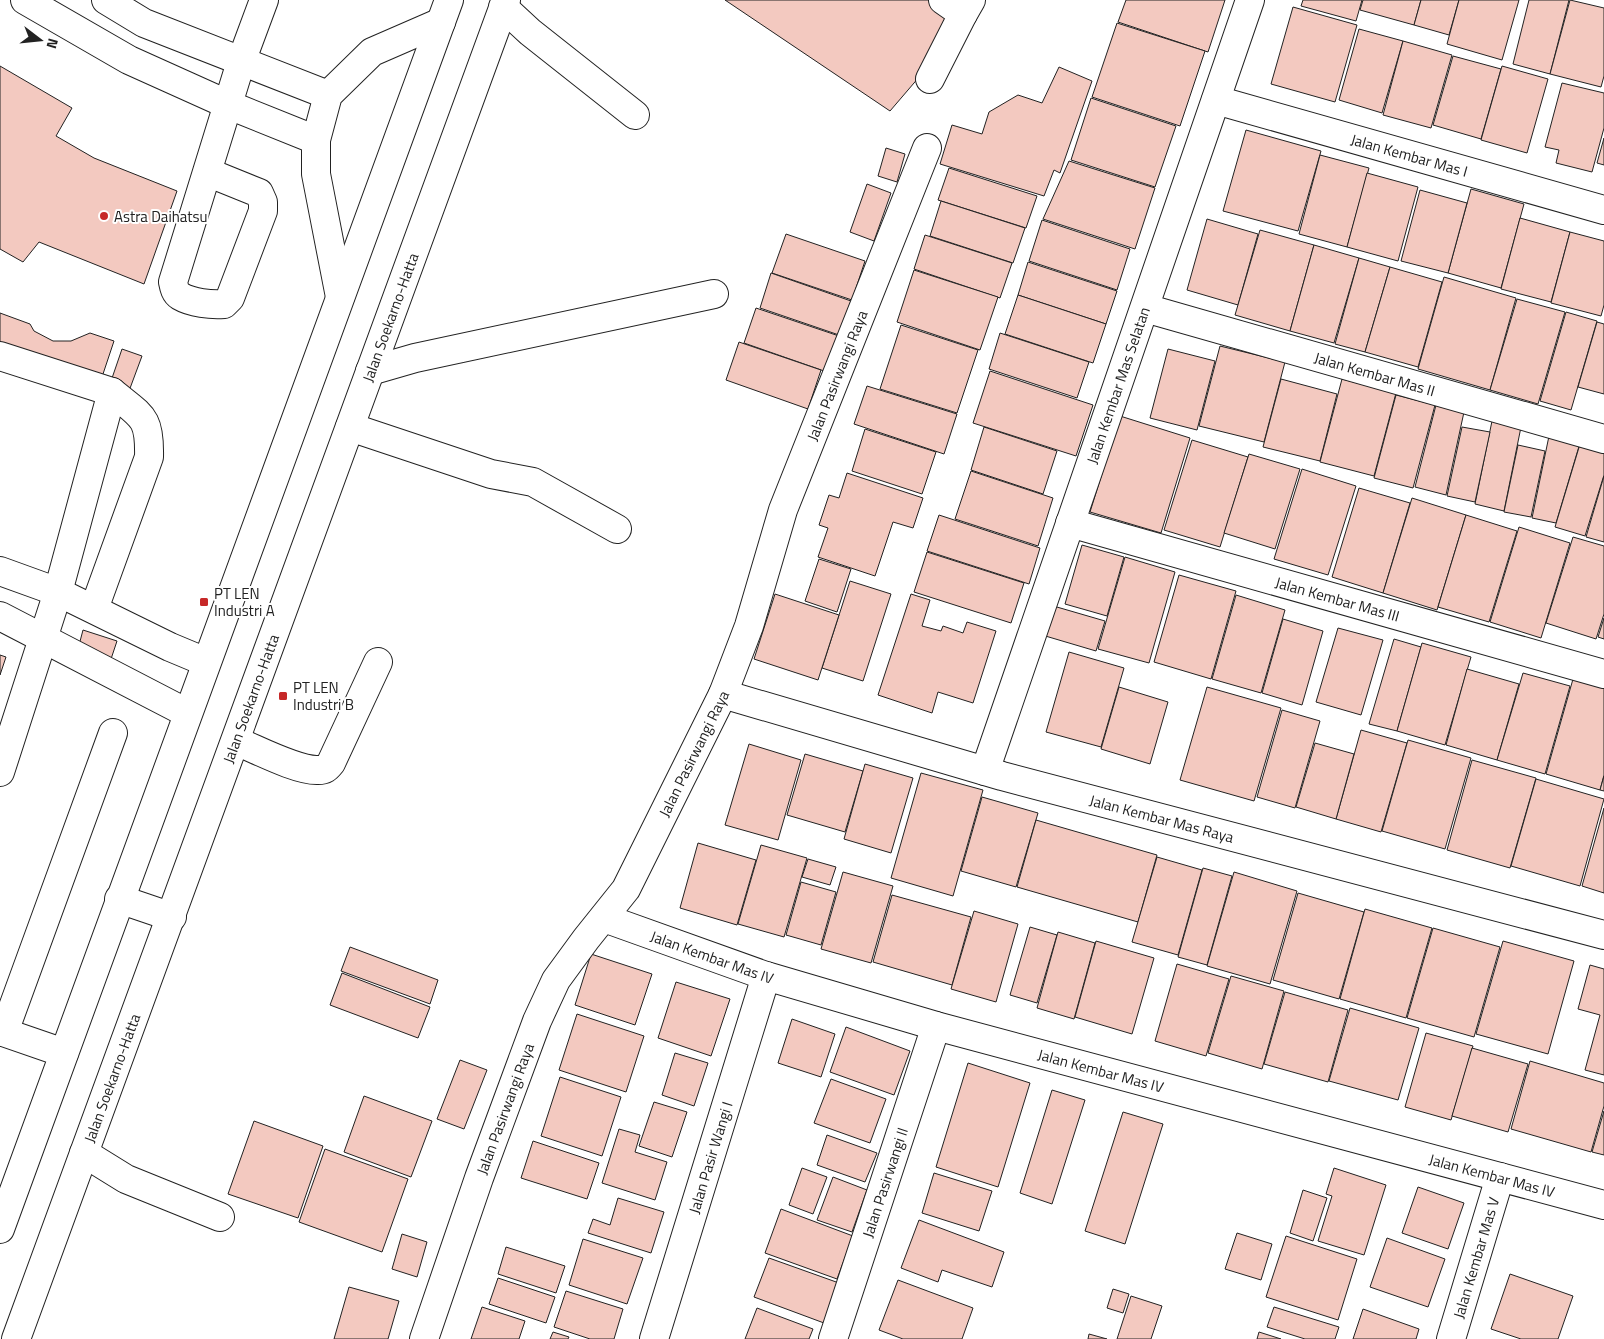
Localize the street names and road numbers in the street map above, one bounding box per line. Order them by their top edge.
street label: Jalan Kembar Mas I [1348,127,1471,182]
street label: Jalan Soekarno-Hatta [356,249,424,385]
street label: Jalan Kembar Mas Selatan [1080,304,1155,467]
street label: Jalan Pasirwangi Raya [800,306,873,444]
street label: Jalan Kembar Mas II [1312,345,1438,402]
street label: Jalan Kembar Mas III [1273,570,1402,627]
street label: Jalan Soekarno-Hatta [216,630,285,766]
street label: Jalan Pasirwangi Raya [652,686,735,821]
street label: Jalan Kembar Mas Raya [1087,788,1237,848]
street label: Jalan Kembar Mas IV [647,924,777,989]
street label: Jalan Soekarno-Hatta [77,1010,146,1146]
street label: Jalan Pasirwangi Raya [470,1039,540,1178]
street label: Jalan Kembar Mas IV [1035,1042,1167,1098]
street label: Jalan Pasir Wangi I [682,1099,738,1216]
street label: Jalan Pasirwangi II [856,1124,913,1240]
street label: Jalan Kembar Mas IV [1427,1147,1558,1203]
street label: Jalan Kembar Mas V [1446,1194,1505,1321]

